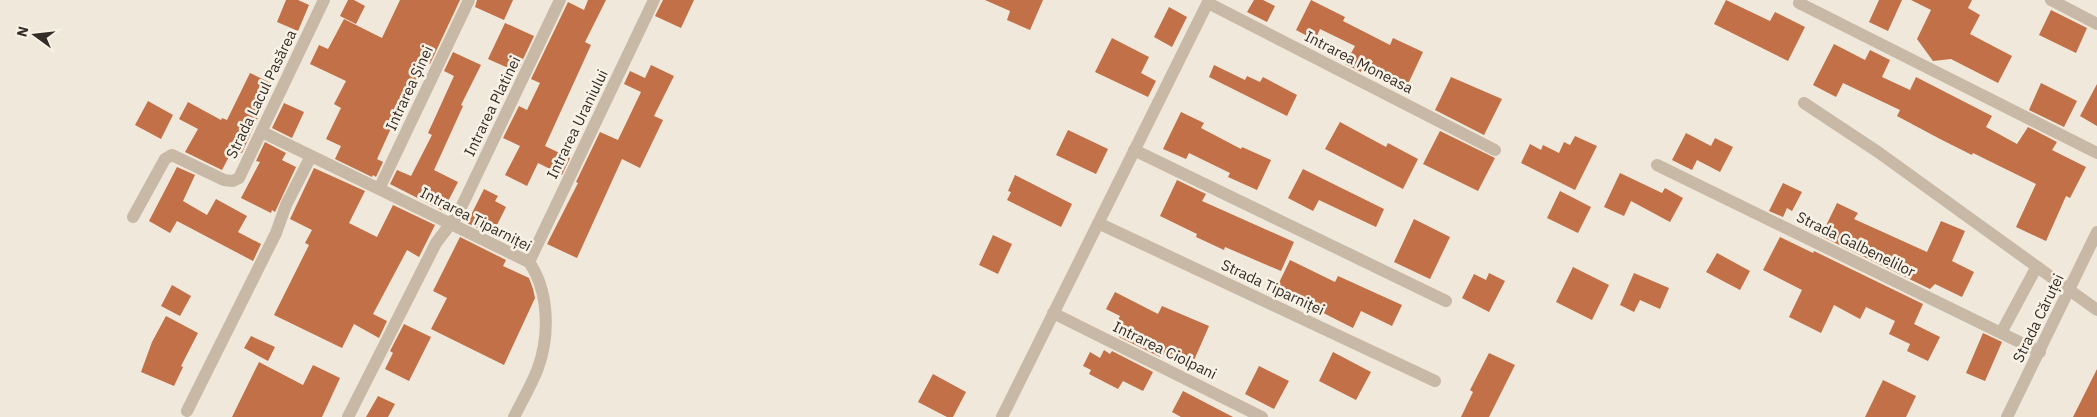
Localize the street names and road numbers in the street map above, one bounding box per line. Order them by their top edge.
street label: Intrarea Moneasa [1302,26,1416,98]
street label: Strada Lacul Pasărea [222,27,300,161]
street label: Intrarea Șinei [381,43,437,133]
street label: Intrarea Platinei [460,53,524,159]
street label: Intrarea Uraniului [542,66,612,182]
street label: Intrarea Tiparniței [417,183,535,255]
street label: Strada Galbenelilor [1794,207,1919,281]
street label: Strada Tiparniței [1218,255,1328,319]
street label: Strada Căruței [2008,271,2068,365]
street label: Intrarea Ciolpani [1110,317,1220,383]

